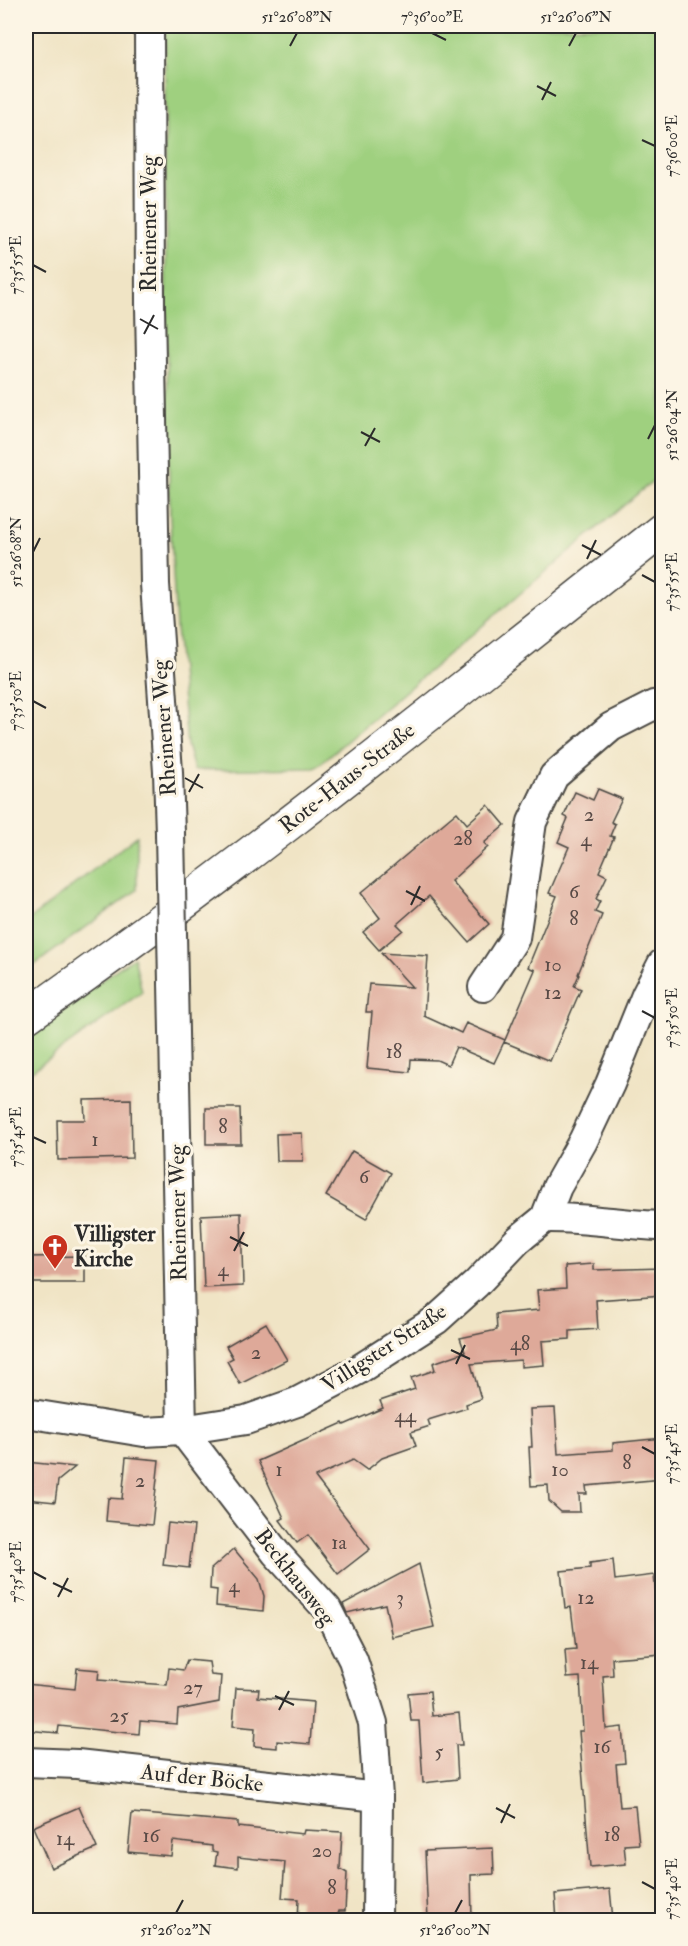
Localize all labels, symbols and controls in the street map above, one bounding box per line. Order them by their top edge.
text: 51°26'08"N [262,8,333,27]
text: 7°36'00"E [401,8,463,27]
text: 51°26'06"N [540,8,612,27]
text: 7°36'00"E [663,115,682,177]
street label: Rheinener Weg [135,154,163,292]
text: 7°35'55"E [7,235,26,294]
text: 51°26'04"N [663,388,682,461]
text: 51°26'08"N [7,516,26,587]
text: 7°35'55"E [663,552,682,611]
street label: Rheinener Weg [145,658,183,797]
text: 7°35'50"E [7,671,26,731]
street label: Rote-Haus-Straße [273,716,421,840]
house number: 2 [584,802,594,827]
house number: 28 [453,826,473,851]
house number: 4 [581,827,593,852]
house number: 6 [569,879,580,904]
house number: 8 [569,906,579,931]
house number: 10 [544,952,562,977]
house number: 12 [544,980,562,1005]
text: 7°35'50"E [663,988,682,1048]
house number: 18 [386,1039,402,1064]
text: 7°35'45"E [7,1107,26,1167]
house number: 8 [218,1114,228,1139]
house number: 1 [91,1127,99,1152]
street label: Rheinener Weg [163,1143,193,1282]
house number: 6 [359,1164,370,1189]
place label: Villigster Kirche [73,1220,156,1273]
church icon: Villigster Kirche [40,1232,70,1270]
house number: 4 [218,1257,230,1282]
street label: Villigster Straße [316,1297,452,1399]
house number: 48 [510,1331,530,1356]
house number: 2 [251,1340,261,1365]
house number: 44 [394,1403,417,1428]
text: 7°35'45"E [663,1424,682,1484]
house number: 8 [622,1450,632,1475]
house number: 1 [275,1457,283,1482]
house number: 10 [551,1457,569,1482]
house number: 2 [135,1468,145,1493]
street label: Beckhausweg [248,1523,342,1632]
house number: 1a [331,1530,347,1555]
text: 7°35'40"E [7,1541,26,1603]
house number: 4 [229,1573,241,1598]
house number: 3 [396,1585,404,1610]
house number: 12 [577,1585,595,1610]
house number: 14 [580,1650,599,1675]
house number: 27 [183,1675,203,1700]
house number: 25 [110,1703,129,1728]
house number: 16 [593,1734,611,1759]
house number: 5 [435,1739,444,1764]
street label: Auf der Böcke [138,1758,265,1798]
house number: 18 [604,1822,620,1847]
house number: 16 [142,1823,160,1848]
house number: 14 [56,1826,75,1851]
house number: 20 [312,1838,332,1863]
text: 7°35'40"E [663,1858,682,1920]
house number: 8 [327,1875,337,1900]
text: 51°26'02"N [140,1921,212,1940]
text: 51°26'00"N [419,1921,491,1940]

